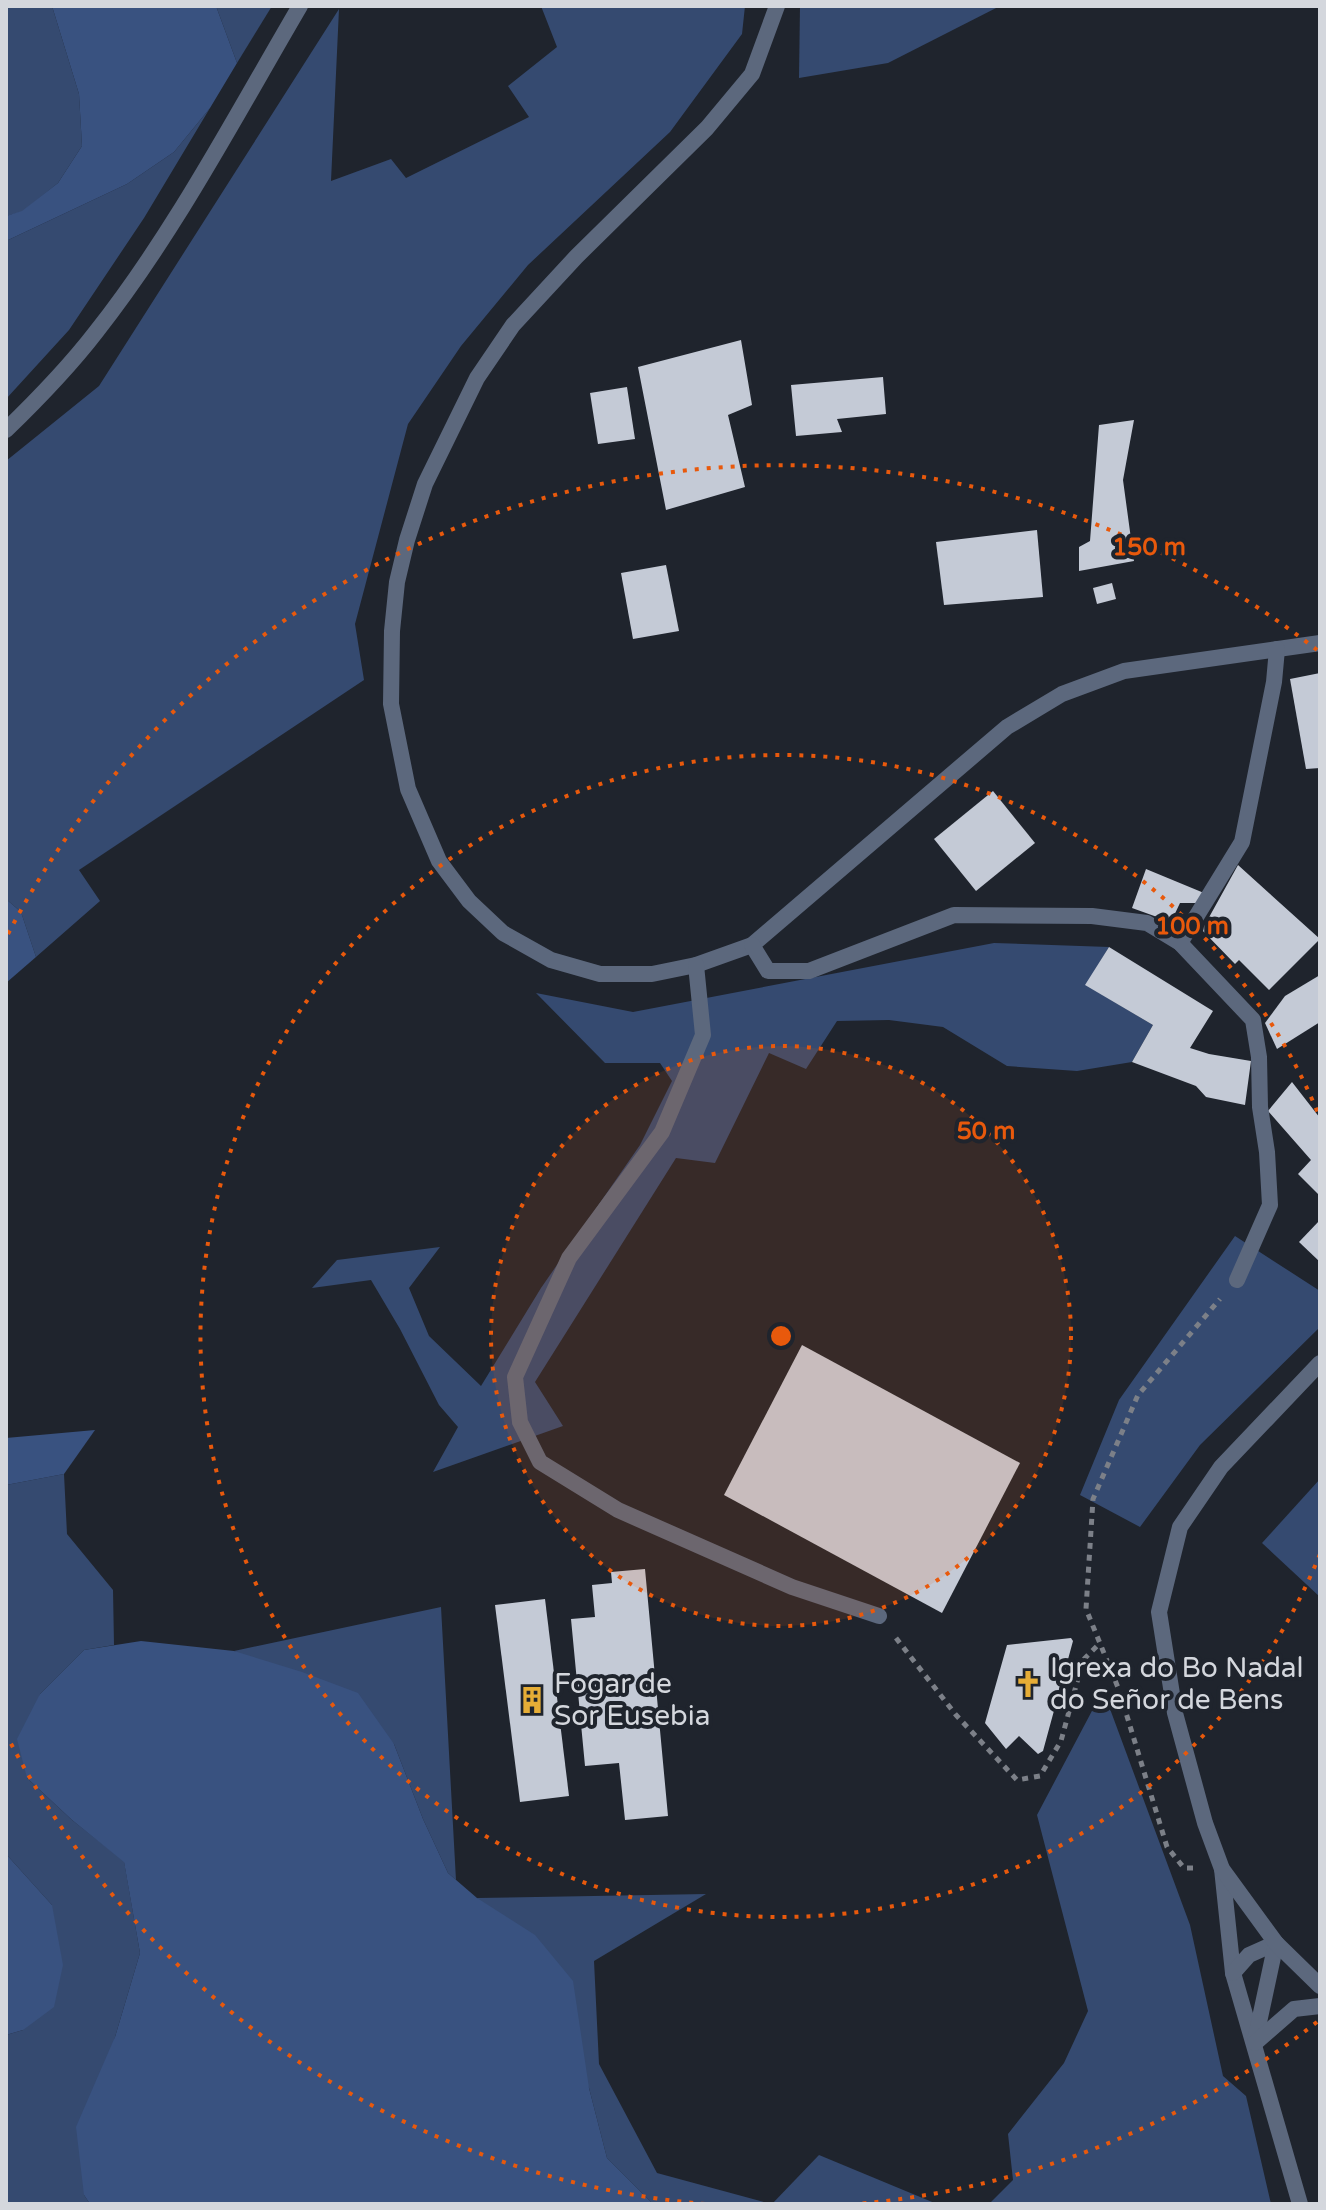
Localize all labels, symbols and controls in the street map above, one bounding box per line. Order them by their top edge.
text: 150 m [1112,533,1186,562]
text: 100 m [1155,912,1229,941]
text: 50 m [957,1117,1015,1146]
centre of rings [767,1322,795,1350]
place label: Igrexa do Bo Nadal do Señor de Bens [1050,1651,1304,1717]
place label: Fogar de Sor Eusebia [554,1667,711,1733]
church icon: Igrexa do Bo Nadal do Señor de Bens [1013,1669,1043,1699]
building icon: Fogar de Sor Eusebia [517,1685,547,1715]

